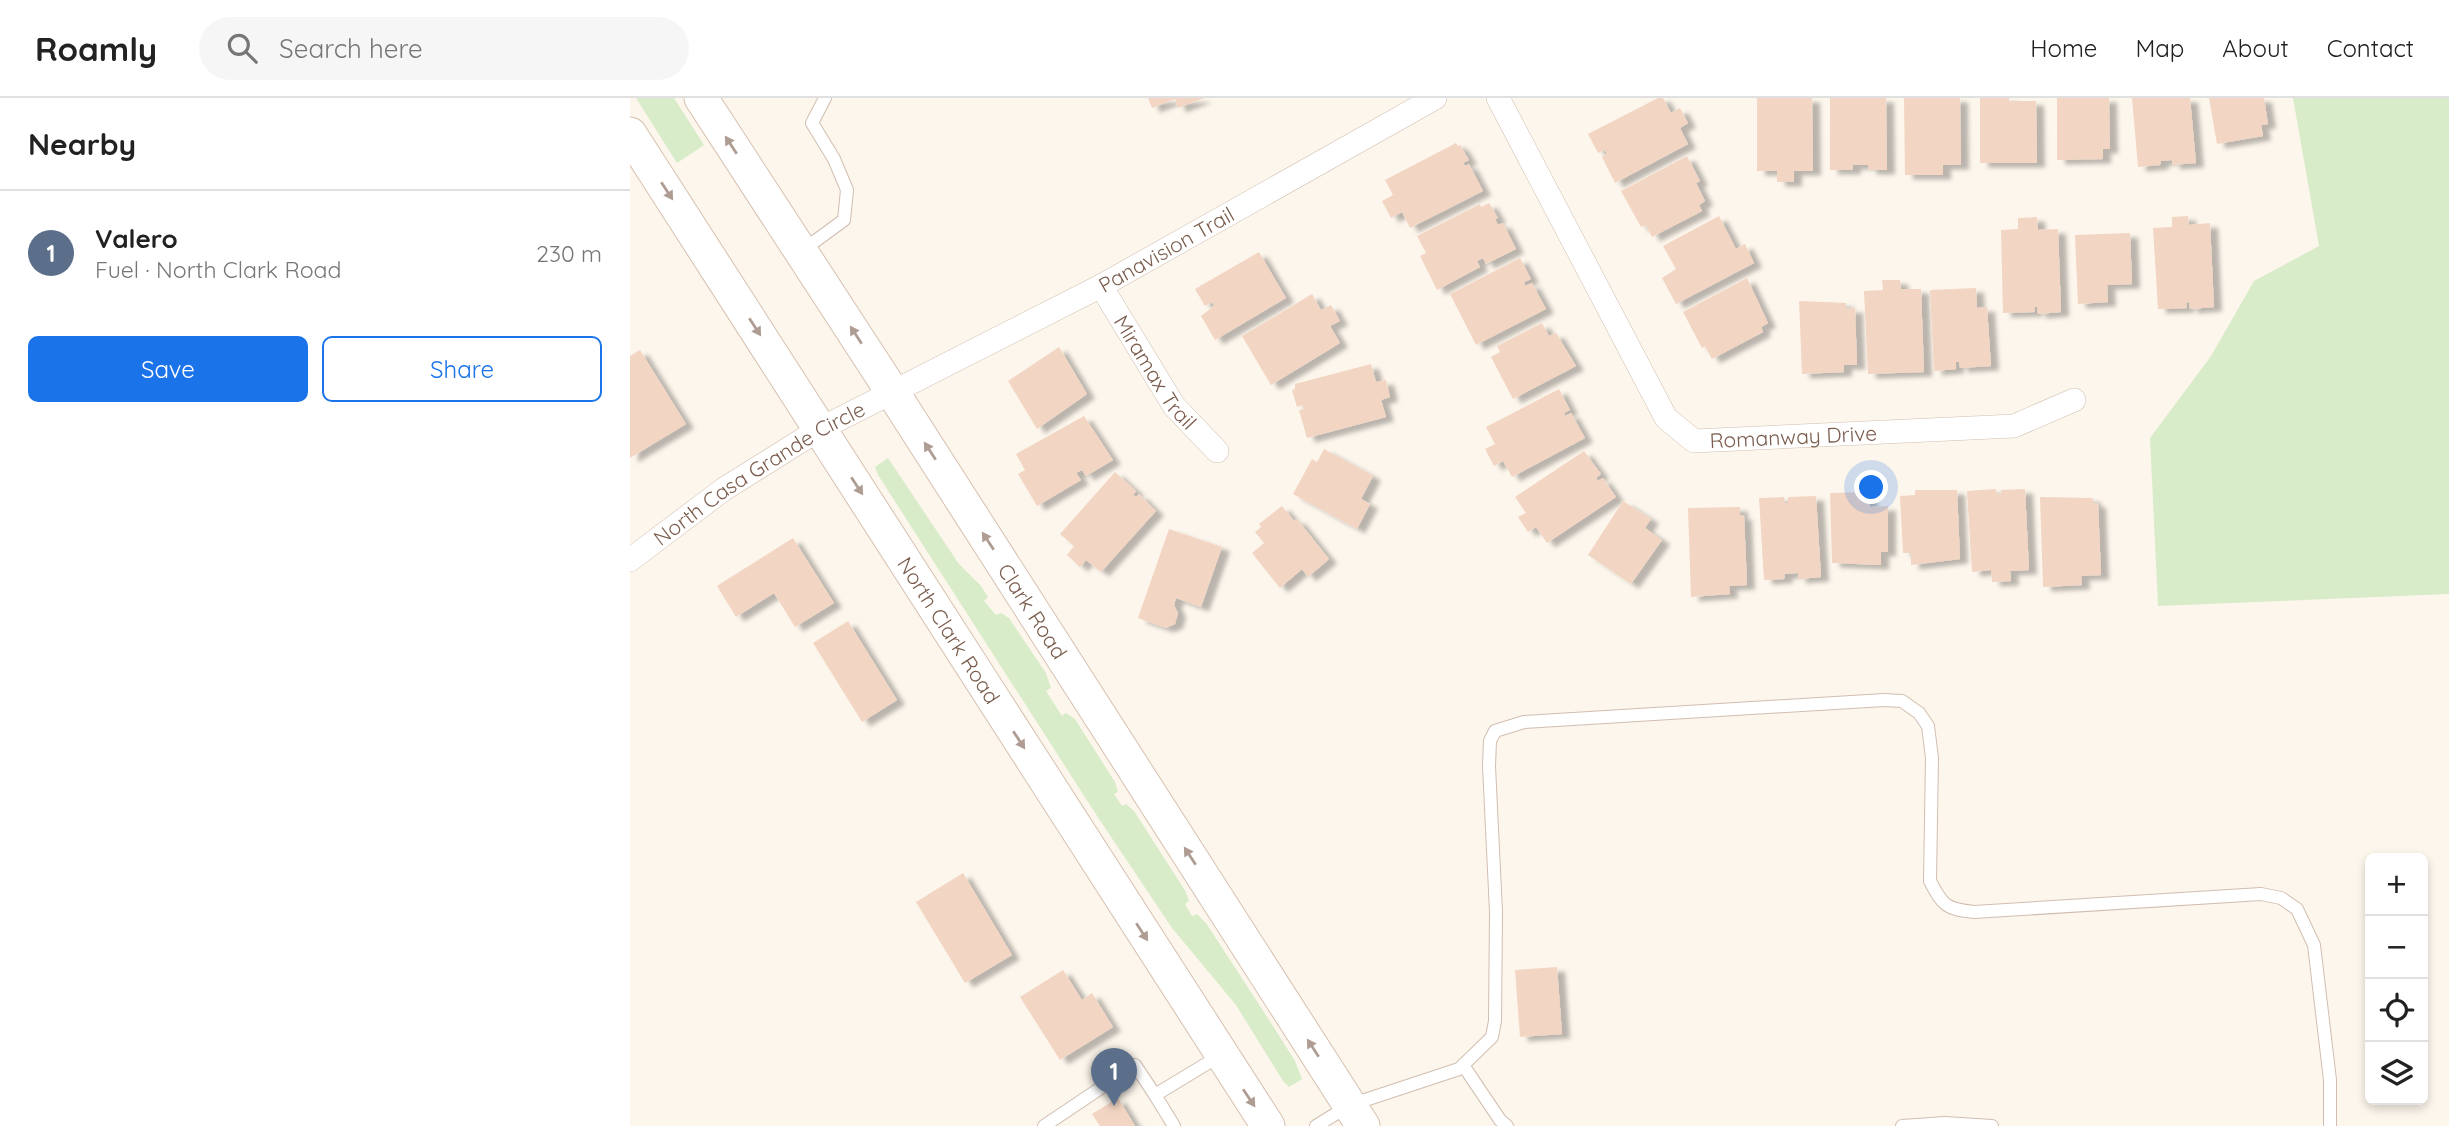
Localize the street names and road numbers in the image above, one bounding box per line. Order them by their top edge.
street label: Panavision Trail [1094,201,1239,298]
street label: Miramax Trail [1109,310,1202,435]
street label: North Casa Grande Circle [648,395,869,551]
street label: Romanway Drive [1709,419,1878,453]
street label: North Clark Road [892,552,1006,708]
street label: Clark Road [993,558,1073,664]

